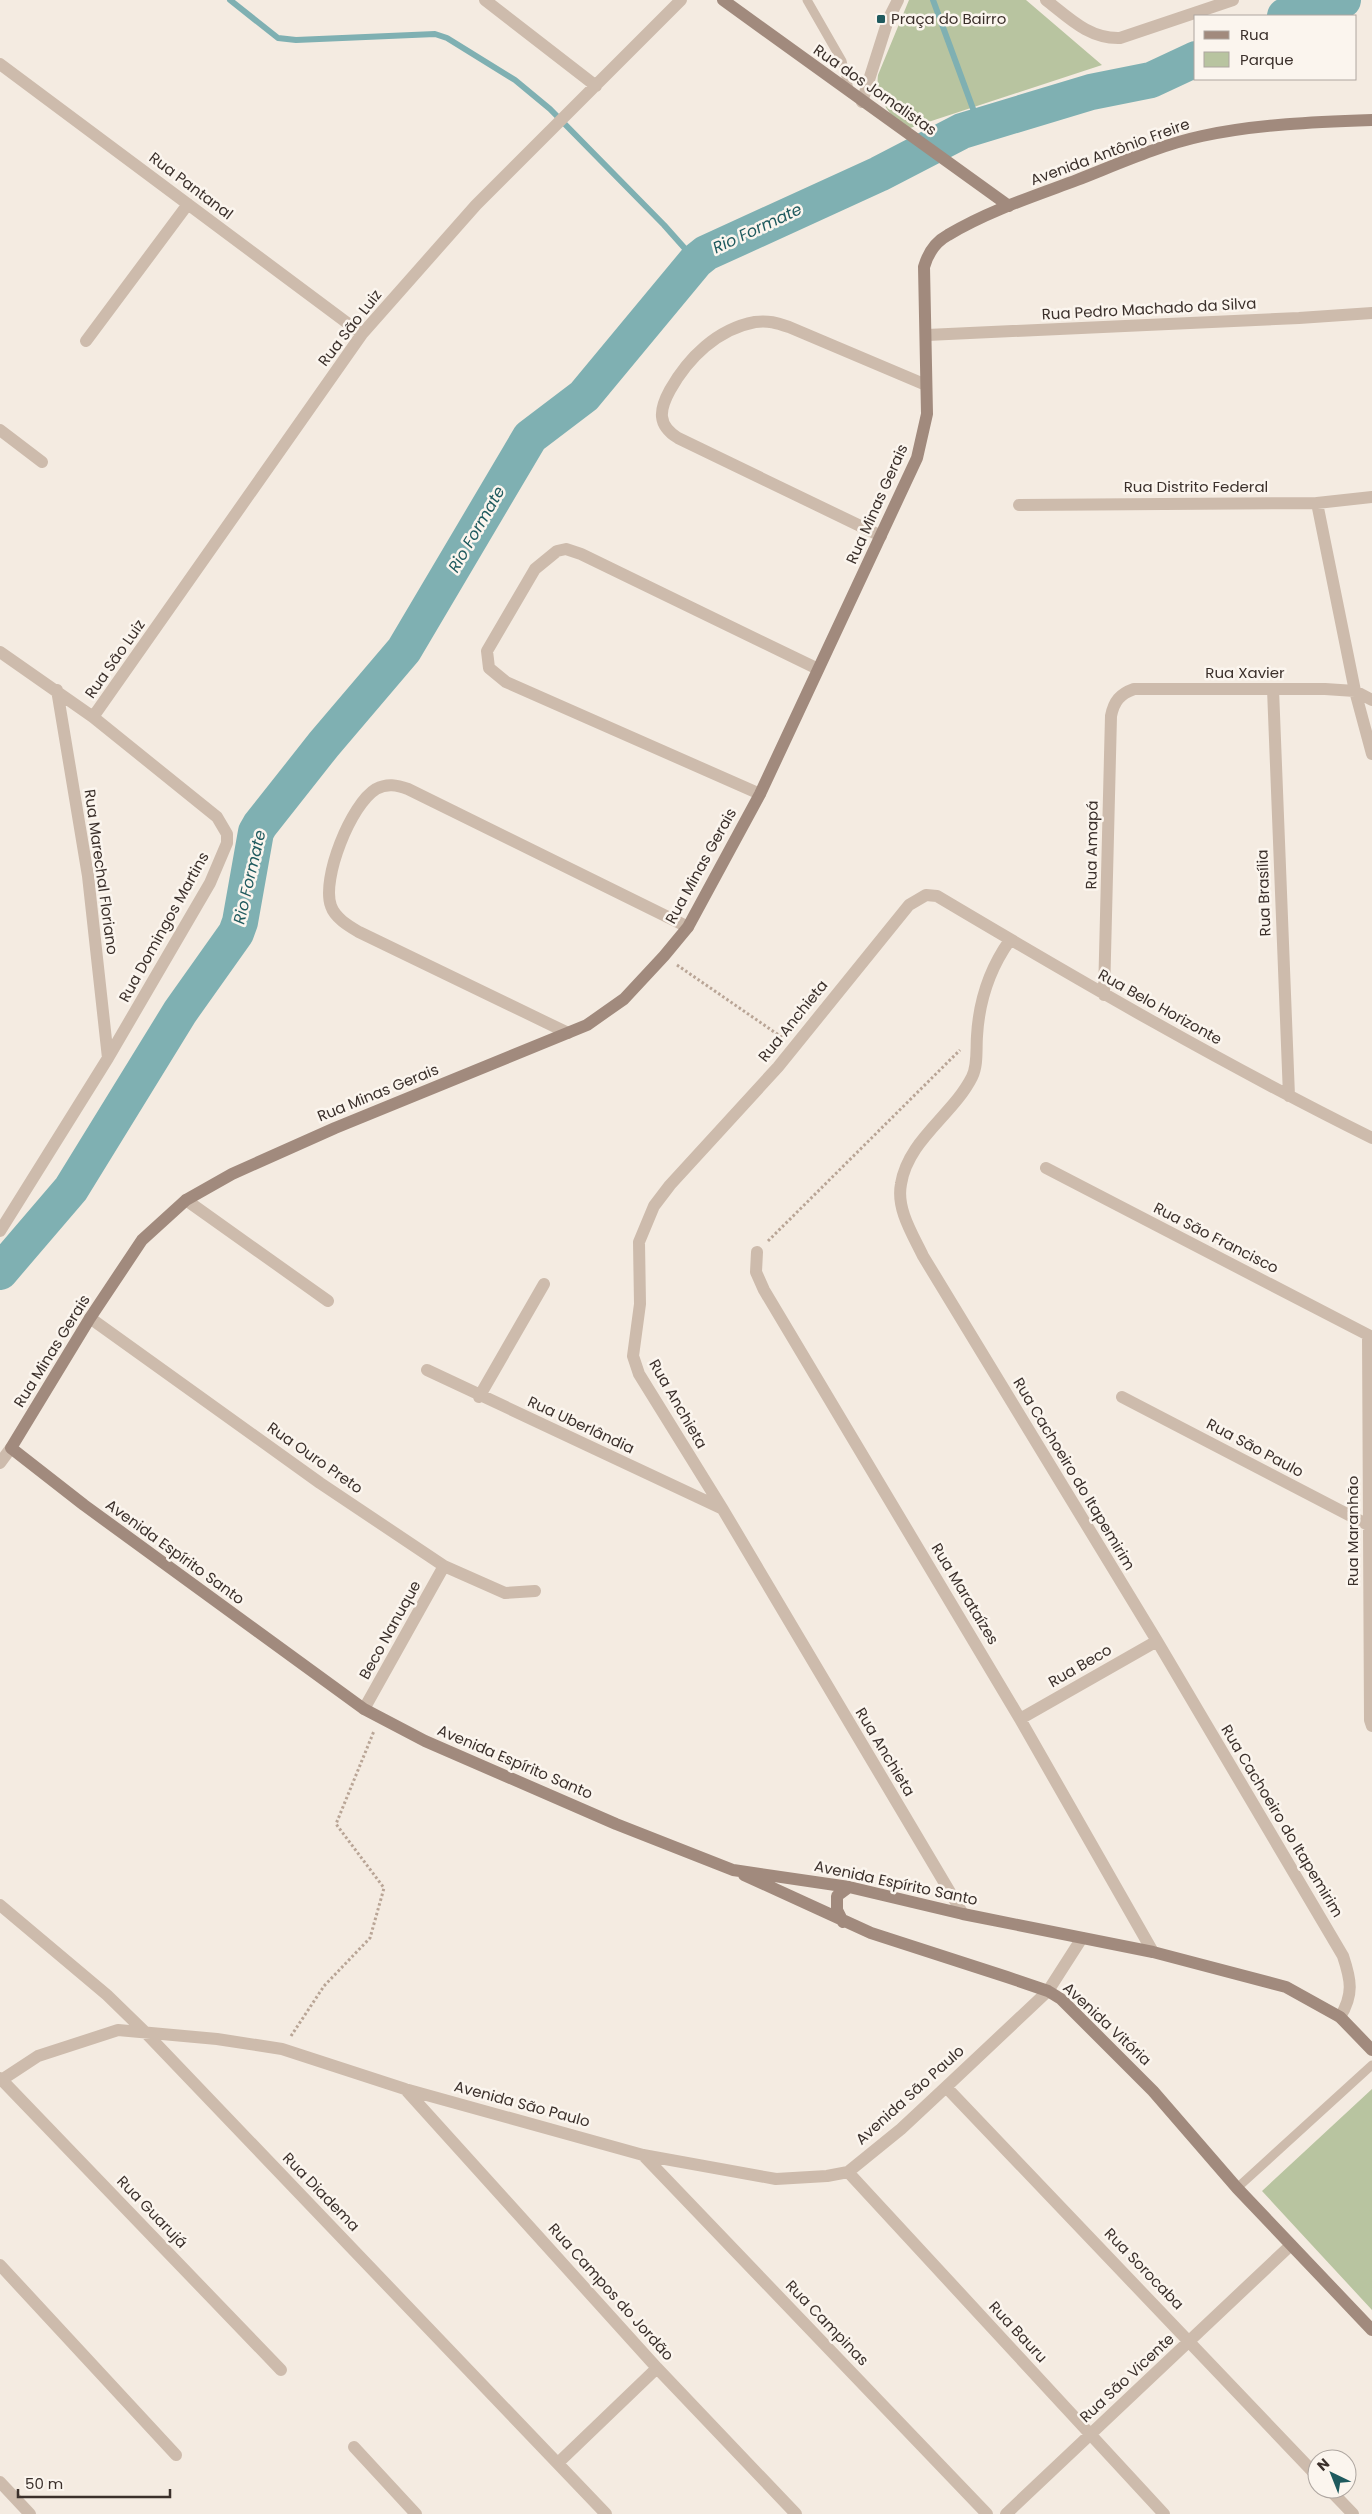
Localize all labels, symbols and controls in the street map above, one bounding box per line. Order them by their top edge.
place label: Praça do Bairro [891,8,1006,29]
marker: Praça do Bairro [875,13,887,25]
legend [1194,15,1357,80]
text: Rua [1240,24,1269,45]
street label: Rua dos Jornalistas [809,39,941,140]
text: Parque [1240,49,1293,70]
street label: Avenida Antônio Freire [1027,113,1192,190]
street label: Rua Pantanal [145,147,238,224]
water label: Rio Formate [709,198,806,259]
street label: Rua São Luiz [313,285,386,370]
street label: Rua Pedro Machado da Silva [1041,292,1257,325]
street label: Rua Minas Gerais [841,440,912,567]
street label: Rua Distrito Federal [1124,476,1268,497]
water label: Rio Formate [442,482,510,577]
street label: Rua São Luiz [80,615,150,702]
street label: Rua Xavier [1205,662,1285,683]
street label: Rua Marechal Floriano [79,788,124,956]
street label: Rua Amapá [1080,800,1103,890]
street label: Rua Minas Gerais [660,804,741,927]
water label: Rio Formate [227,828,272,926]
street label: Rua Domingos Martins [114,848,214,1006]
street label: Rua Brasília [1251,849,1276,937]
street label: Rua Belo Horizonte [1094,964,1226,1049]
street label: Rua Anchieta [753,975,832,1066]
street label: Rua Minas Gerais [314,1059,442,1126]
street label: Rua São Francisco [1150,1197,1282,1278]
street label: Rua Minas Gerais [8,1290,95,1411]
street label: Rua Anchieta [644,1355,712,1452]
street label: Rua Cachoeiro do Itapemirim [1008,1373,1140,1574]
street label: Rua Uberlândia [524,1391,638,1458]
street label: Rua São Paulo [1203,1413,1307,1482]
street label: Rua Ouro Preto [263,1417,367,1498]
street label: Rua Maranhão [1342,1476,1363,1586]
street label: Avenida Espírito Santo [102,1494,249,1609]
street label: Rua Marataízes [927,1539,1004,1649]
street label: Beco Nanuque [354,1577,425,1683]
street label: Rua Beco [1044,1639,1115,1692]
street label: Rua Anchieta [851,1704,920,1800]
street label: Avenida Espírito Santo [434,1719,596,1804]
street label: Rua Cachoeiro do Itapemirim [1216,1720,1348,1921]
street label: Avenida Espírito Santo [812,1855,980,1910]
street label: Avenida Vitória [1059,1977,1156,2070]
street label: Avenida São Paulo [851,2040,969,2149]
street label: Avenida São Paulo [452,2075,592,2132]
street label: Rua Diadema [278,2148,364,2236]
street label: Rua Guarujá [112,2171,192,2253]
street label: Rua Campos do Jordão [544,2218,679,2365]
street label: Rua Sorocaba [1100,2223,1189,2314]
street label: Rua Campinas [781,2275,874,2370]
street label: Rua Bauru [984,2296,1052,2367]
street label: Rua São Vicente [1075,2328,1178,2427]
north arrow [1307,2449,1357,2499]
text: N [1312,2454,1334,2475]
scale bar [18,2466,170,2498]
text: 50 m [25,2473,63,2494]

